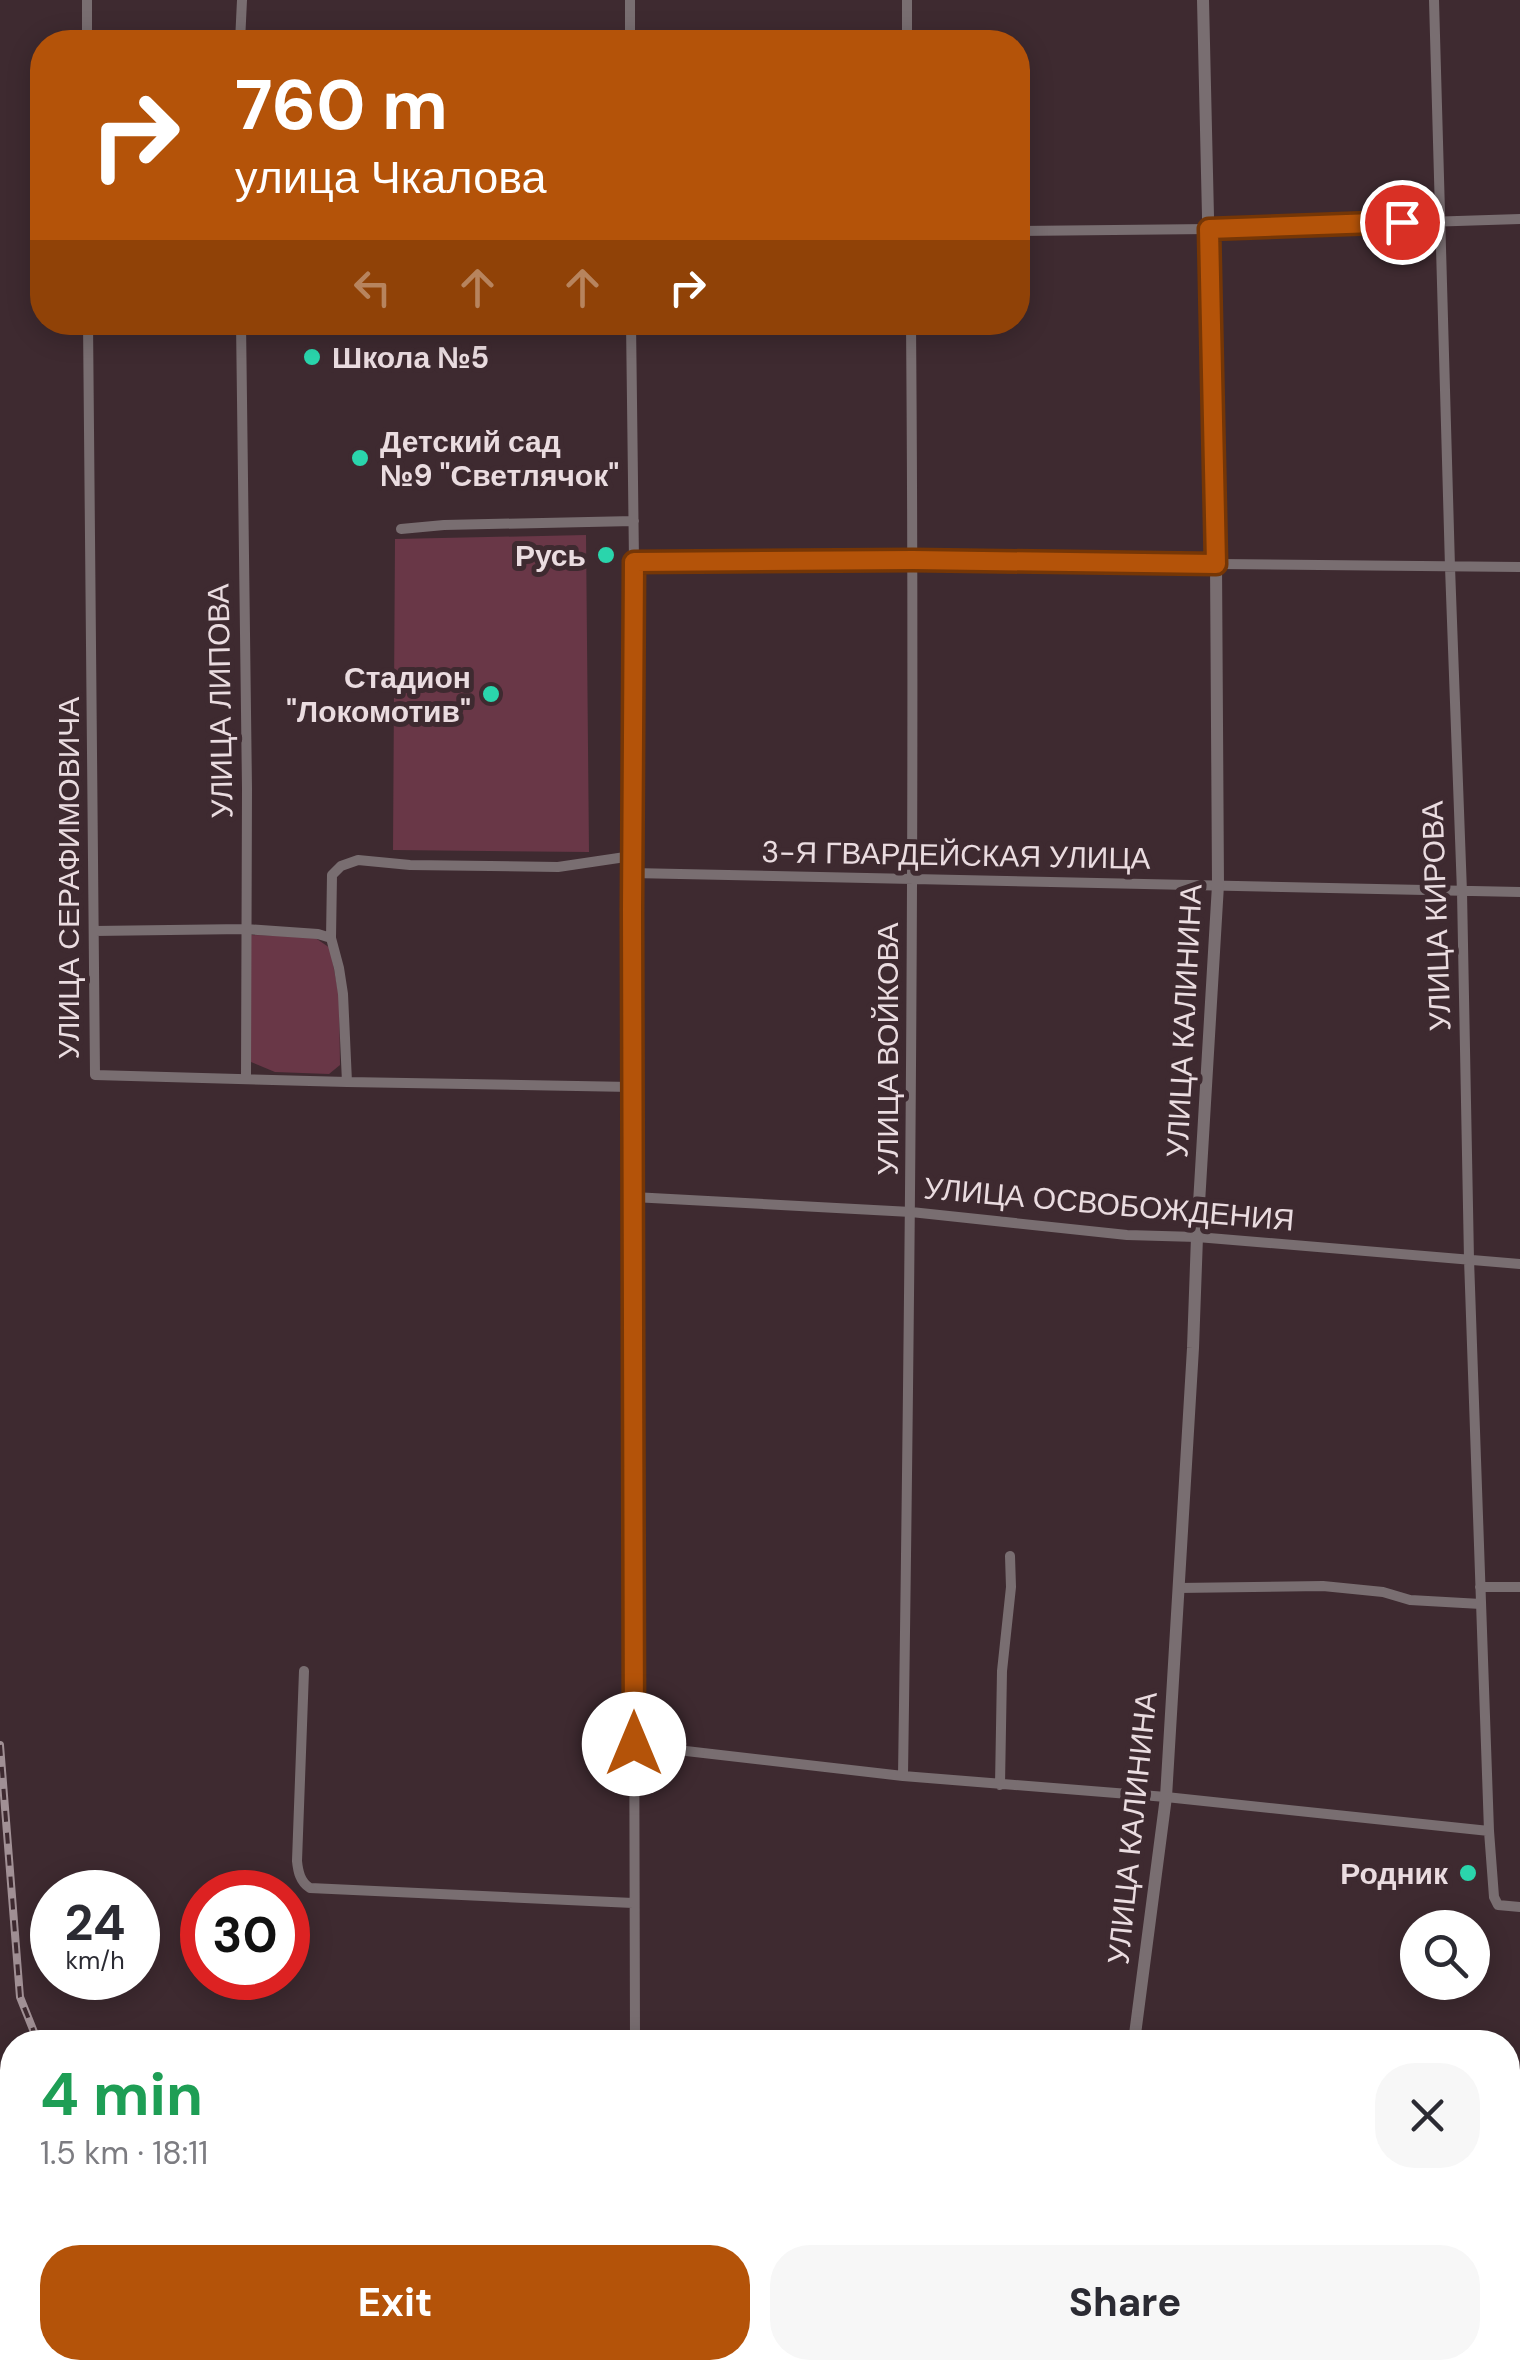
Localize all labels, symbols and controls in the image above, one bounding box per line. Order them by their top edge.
text: 760 m [235,60,448,151]
icon: right [70,70,200,200]
text: улица Чкалова [235,148,547,207]
pin [1360,180,1445,265]
icon: arrive [1375,195,1430,250]
icon: left [345,260,400,315]
icon: ahead [450,260,505,315]
icon: ahead [555,260,610,315]
icon: right [660,260,715,315]
place label: Школа №5 [332,338,489,377]
marker: Школа №5 [301,346,323,368]
place label: Детский сад №9 "Светлячок" [380,422,619,495]
marker: Детский сад №9 "Светлячок" [349,447,371,469]
place label: Русь [515,536,586,575]
marker: Русь [595,544,617,566]
street label: УЛИЦА ЛИПОВА [198,583,242,819]
place label: Стадион "Локомотив" [286,658,471,731]
marker: Стадион "Локомотив" [480,683,502,705]
street label: УЛИЦА СЕРАФИМОВИЧА [49,697,88,1059]
street label: УЛИЦА КИРОВА [1412,800,1460,1032]
street label: 3-Я ГВАРДЕЙСКАЯ УЛИЦА [761,832,1151,878]
street label: УЛИЦА КАЛИНИНА [1157,883,1211,1159]
street label: УЛИЦА ВОЙКОВА [868,923,907,1175]
street label: УЛИЦА ОСВОБОЖДЕНИЯ [922,1168,1296,1240]
street label: УЛИЦА КАЛИНИНА [1098,1690,1166,1966]
position arrow [582,1692,686,1796]
place label: Родник [1340,1854,1449,1893]
marker: Родник [1457,1862,1479,1884]
speed limit sign: 30 [180,1870,310,2000]
text: 24 [65,1890,126,1956]
map controls [1400,1910,1490,2000]
button: search [1400,1910,1490,2000]
text: km/h [65,1944,125,1977]
text: 4 min [40,2055,203,2134]
button: close [1375,2063,1480,2168]
text: 1.5 km · 18:11 [40,2132,208,2174]
button: Exit [40,2245,750,2360]
button: Share [770,2245,1480,2360]

